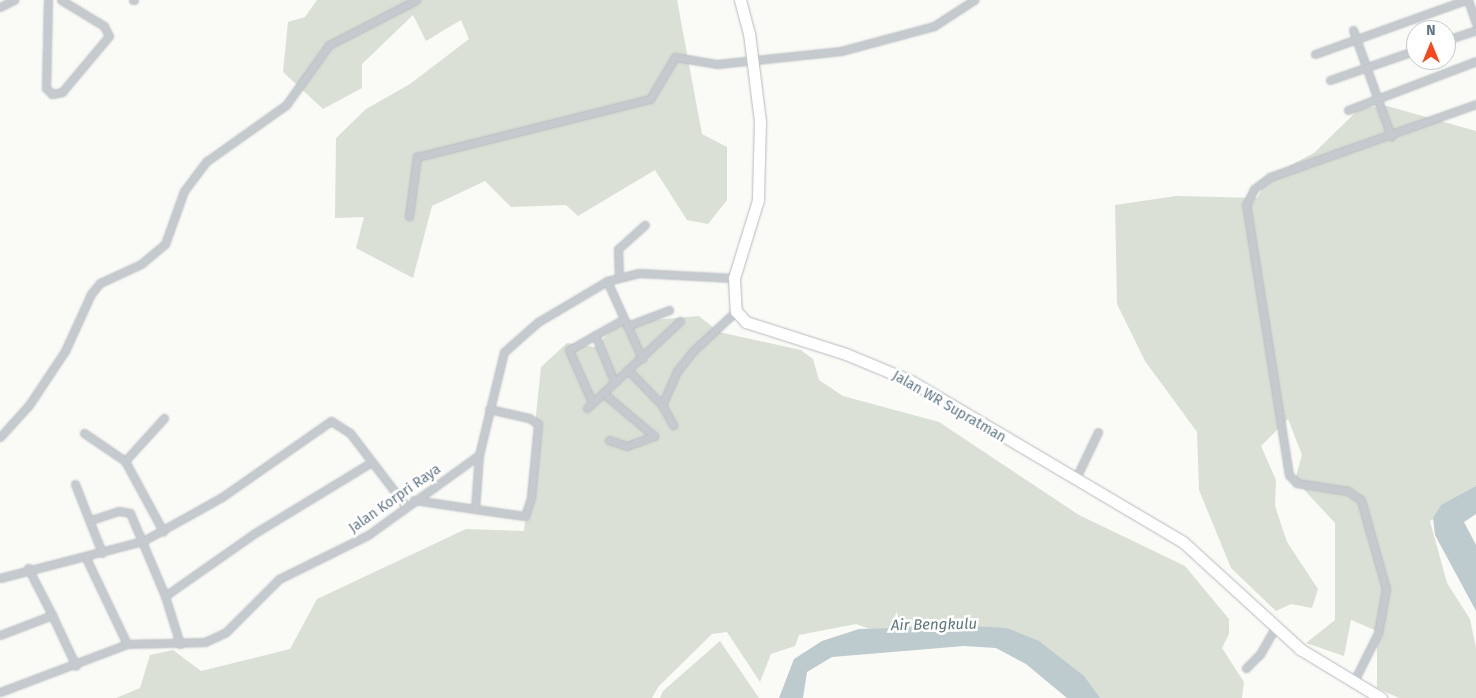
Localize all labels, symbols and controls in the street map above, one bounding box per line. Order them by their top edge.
north arrow [1406,20,1456,70]
text: N [1426,22,1436,39]
street label: Jalan WR Supratman [889,368,1009,446]
street label: Jalan Korpri Raya [346,461,444,537]
water label: Air Bengkulu [891,615,977,635]

